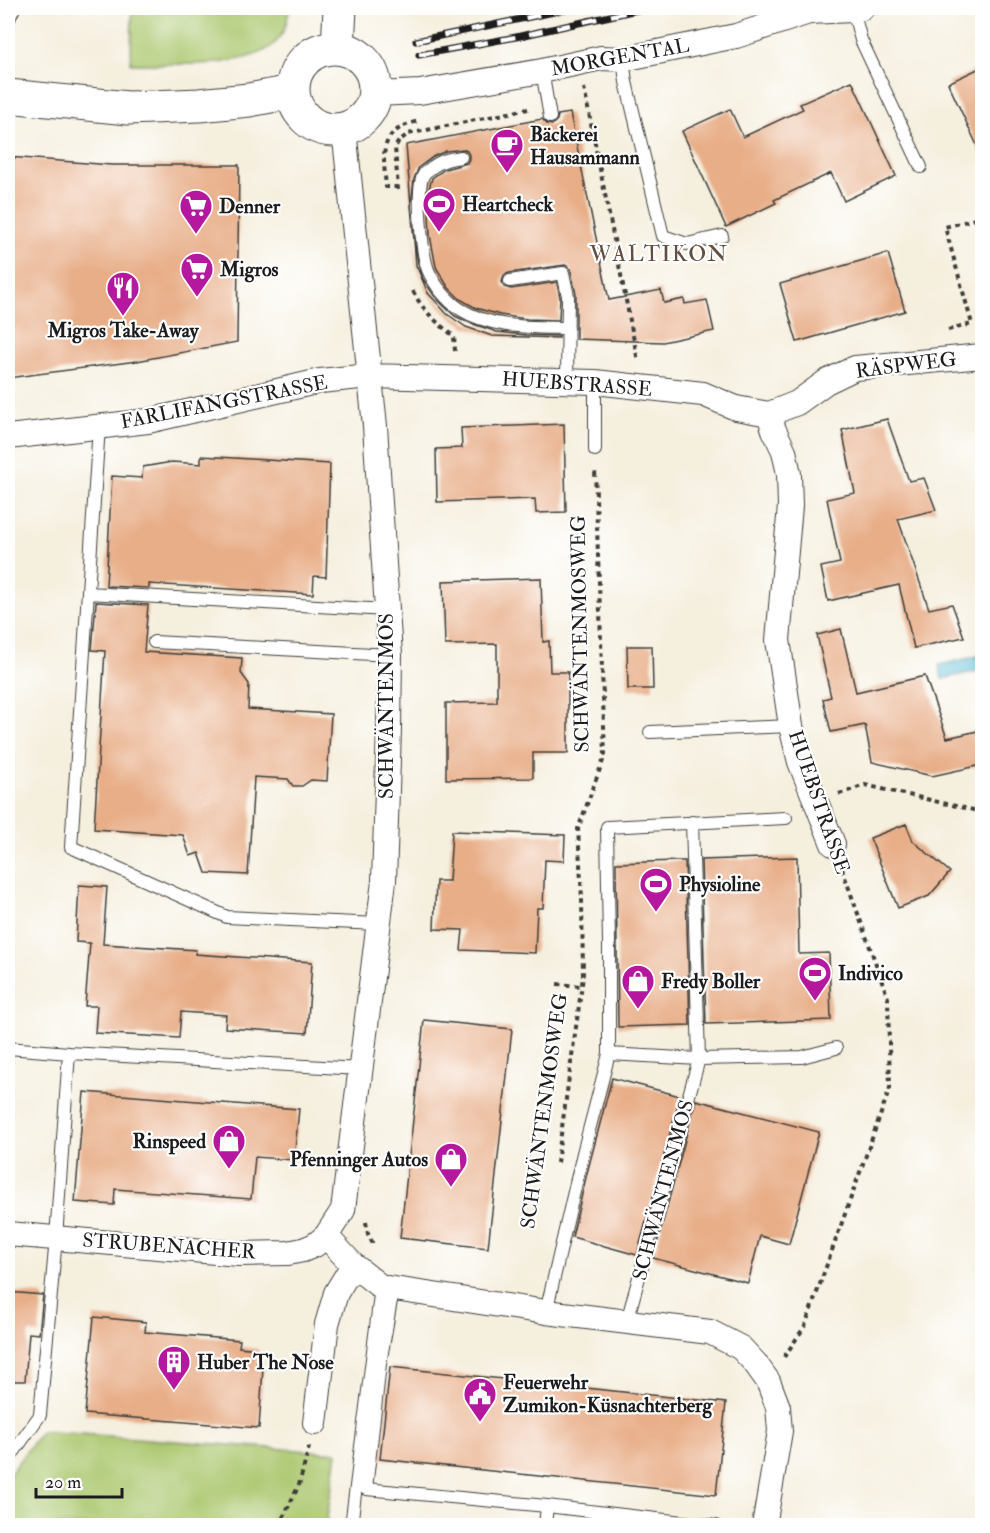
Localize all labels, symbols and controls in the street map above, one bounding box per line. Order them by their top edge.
street label: MORGENTAL [549,32,692,81]
place label: Bäckerei Hausammann [530,122,641,170]
cafe icon: Bäckerei Hausammann [489,127,525,174]
sports icon: Heartcheck [421,186,457,233]
supermarket icon: Denner [178,188,214,235]
place label: Heartcheck [462,192,554,217]
place label: Denner [219,194,281,219]
district label: WALTIKON [589,240,728,268]
supermarket icon: Migros [179,251,215,298]
place label: Migros [219,257,279,283]
restaurant icon: Migros Take-Away [105,270,141,317]
place label: Migros Take-Away [47,318,200,344]
street label: RÄSPWEG [854,346,958,384]
street label: HUEBSTRASSE [501,366,653,402]
street label: FARLIFANGSTRASSE [118,370,330,434]
street label: SCHWÄNTENMOSWEG [565,515,595,753]
street label: SCHWÄNTENMOS [374,613,399,799]
street label: HUEBSTRASSE [783,727,855,877]
sports icon: Physioline [638,866,674,913]
place label: Physioline [679,872,761,898]
sports icon: Indivico [797,955,833,1002]
place label: Indivico [838,961,903,986]
shop icon: Fredy Boller [620,963,656,1010]
place label: Fredy Boller [661,969,761,995]
street label: SCHWÄNTENMOSWEG [515,992,573,1230]
street label: SCHWÄNTENMOS [627,1097,699,1283]
shop icon: Rinspeed [211,1123,247,1170]
place label: Rinspeed [133,1129,206,1155]
shop icon: Pfenninger Autos [433,1141,469,1188]
place label: Pfenninger Autos [290,1147,428,1173]
street label: STRUBENACHER [82,1227,257,1265]
building icon: Huber The Nose [156,1344,192,1391]
place label: Huber The Nose [197,1350,334,1375]
place label: Feuerwehr Zumikon-Küsnachterberg [503,1370,713,1419]
public building icon: Feuerwehr Zumikon-Küsnachterberg [462,1376,498,1423]
scale bar [36,1461,122,1499]
text: 20 m [45,1471,81,1494]

